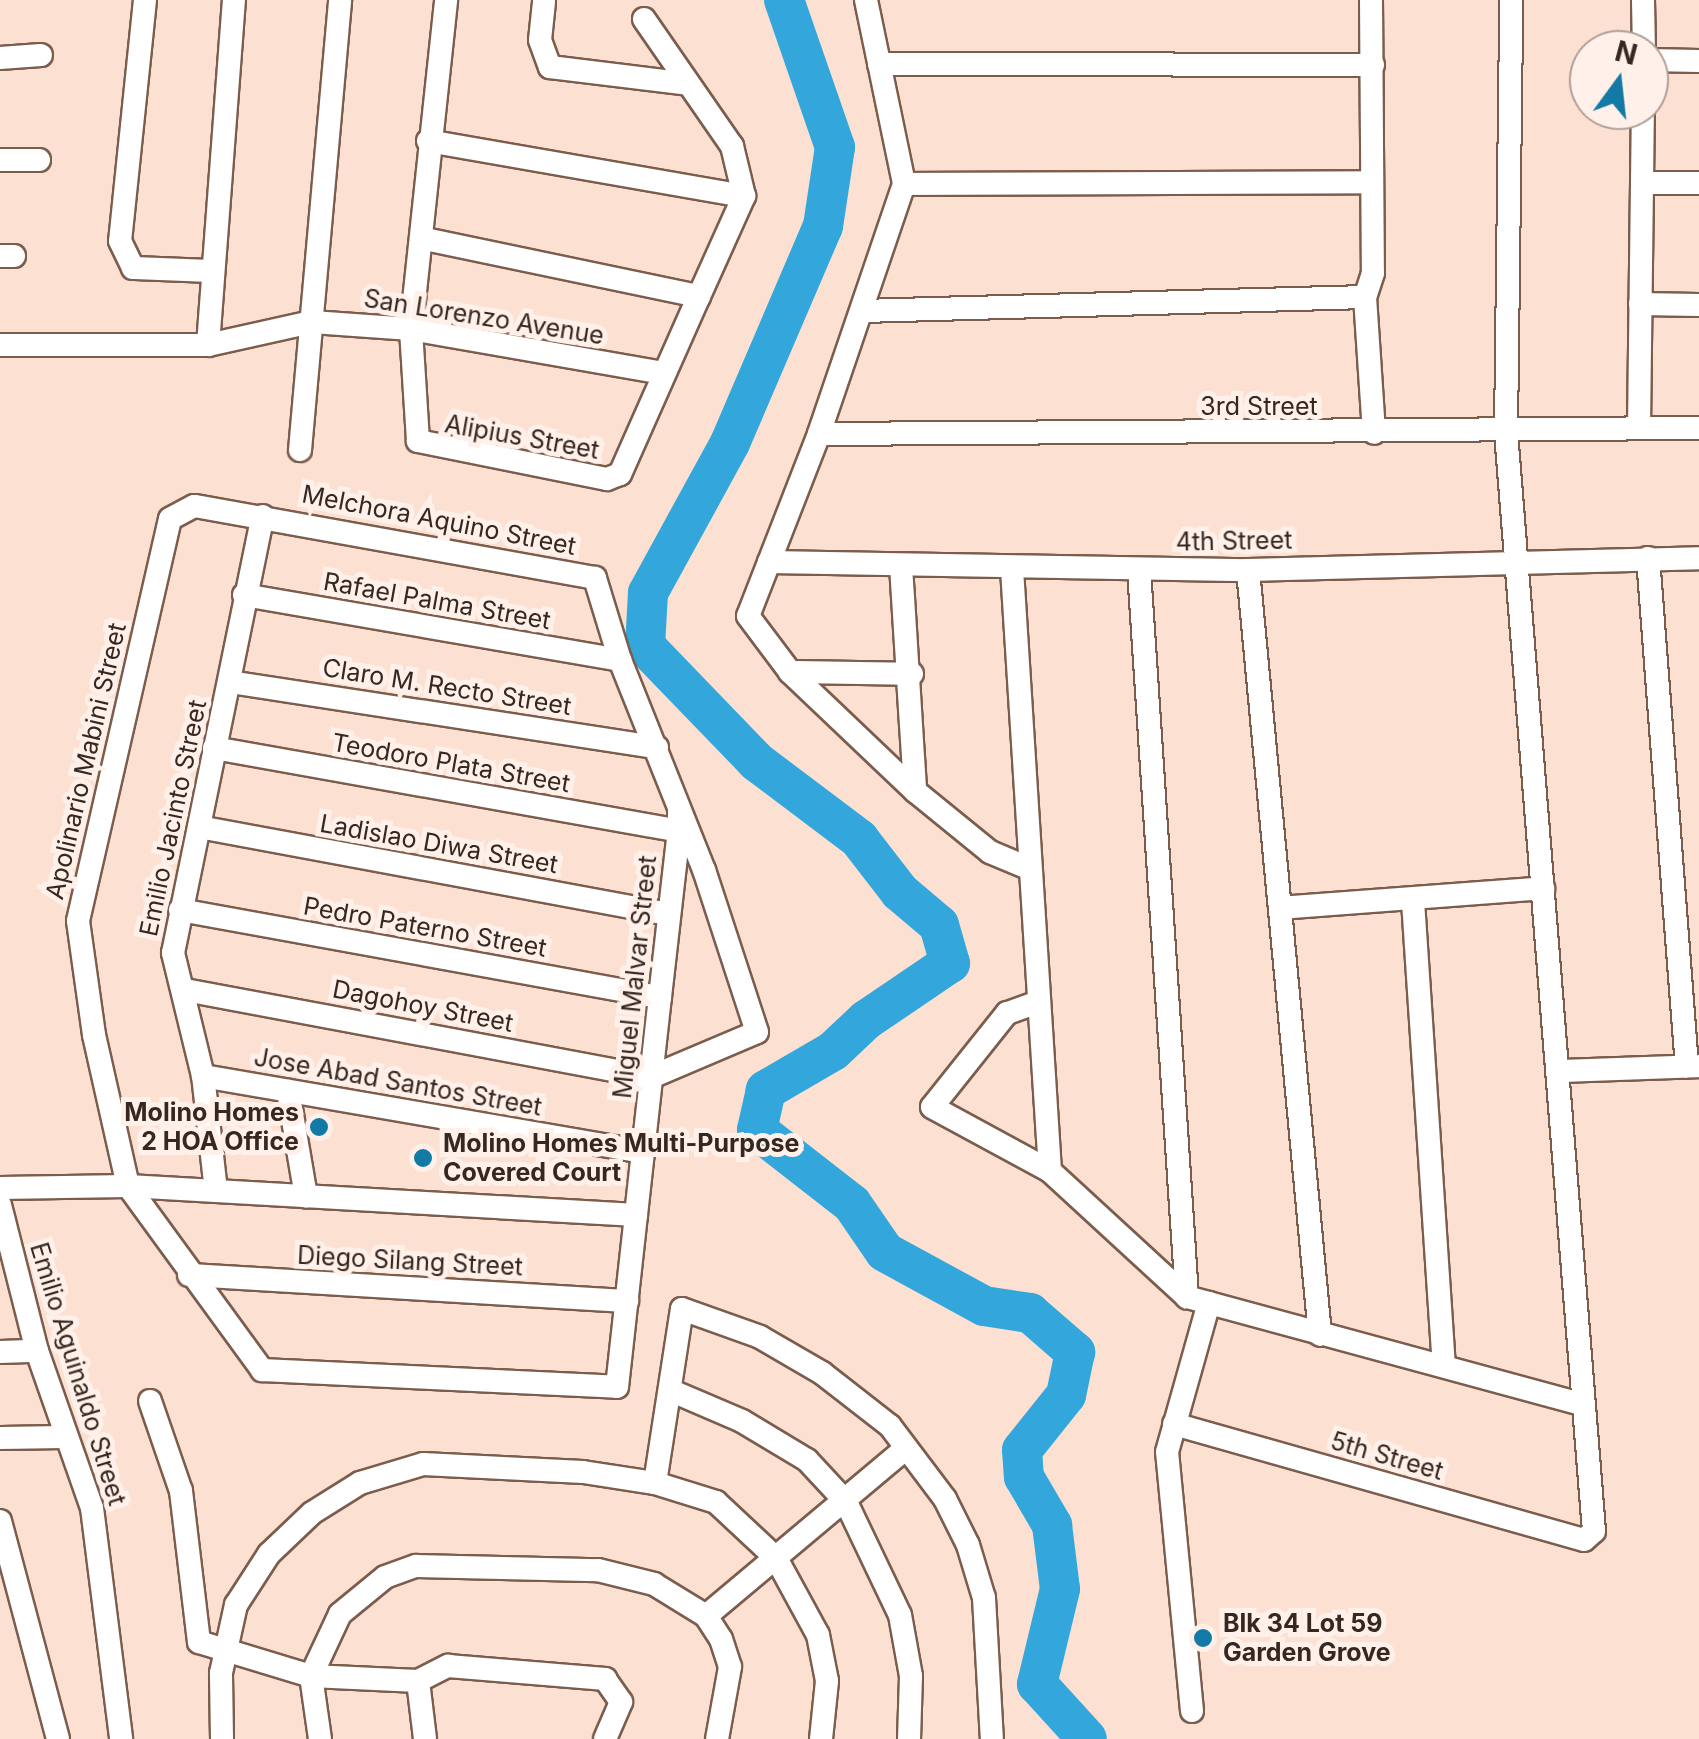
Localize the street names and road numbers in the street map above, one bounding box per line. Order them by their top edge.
street label: San Lorenzo Avenue [362,283,606,351]
street label: 3rd Street [1200,391,1318,421]
street label: Alipius Street [442,409,602,465]
street label: Melchora Aquino Street [299,479,579,561]
street label: 4th Street [1175,525,1293,557]
street label: Rafael Palma Street [321,566,553,636]
street label: Apolinario Mabini Street [40,620,132,902]
street label: Claro M. Recto Street [321,653,573,721]
street label: Emilio Jacinto Street [133,697,213,939]
street label: Teodoro Plata Street [330,727,572,799]
street label: Ladislao Diwa Street [318,808,560,880]
street label: Miguel Malvar Street [607,854,663,1100]
street label: Pedro Paterno Street [301,891,549,963]
street label: Dagohoy Street [330,974,516,1038]
street label: Jose Abad Santos Street [252,1042,544,1122]
street label: Emilio Aguinaldo Street [24,1239,132,1509]
street label: Diego Silang Street [296,1240,524,1282]
street label: 5th Street [1327,1426,1447,1486]

